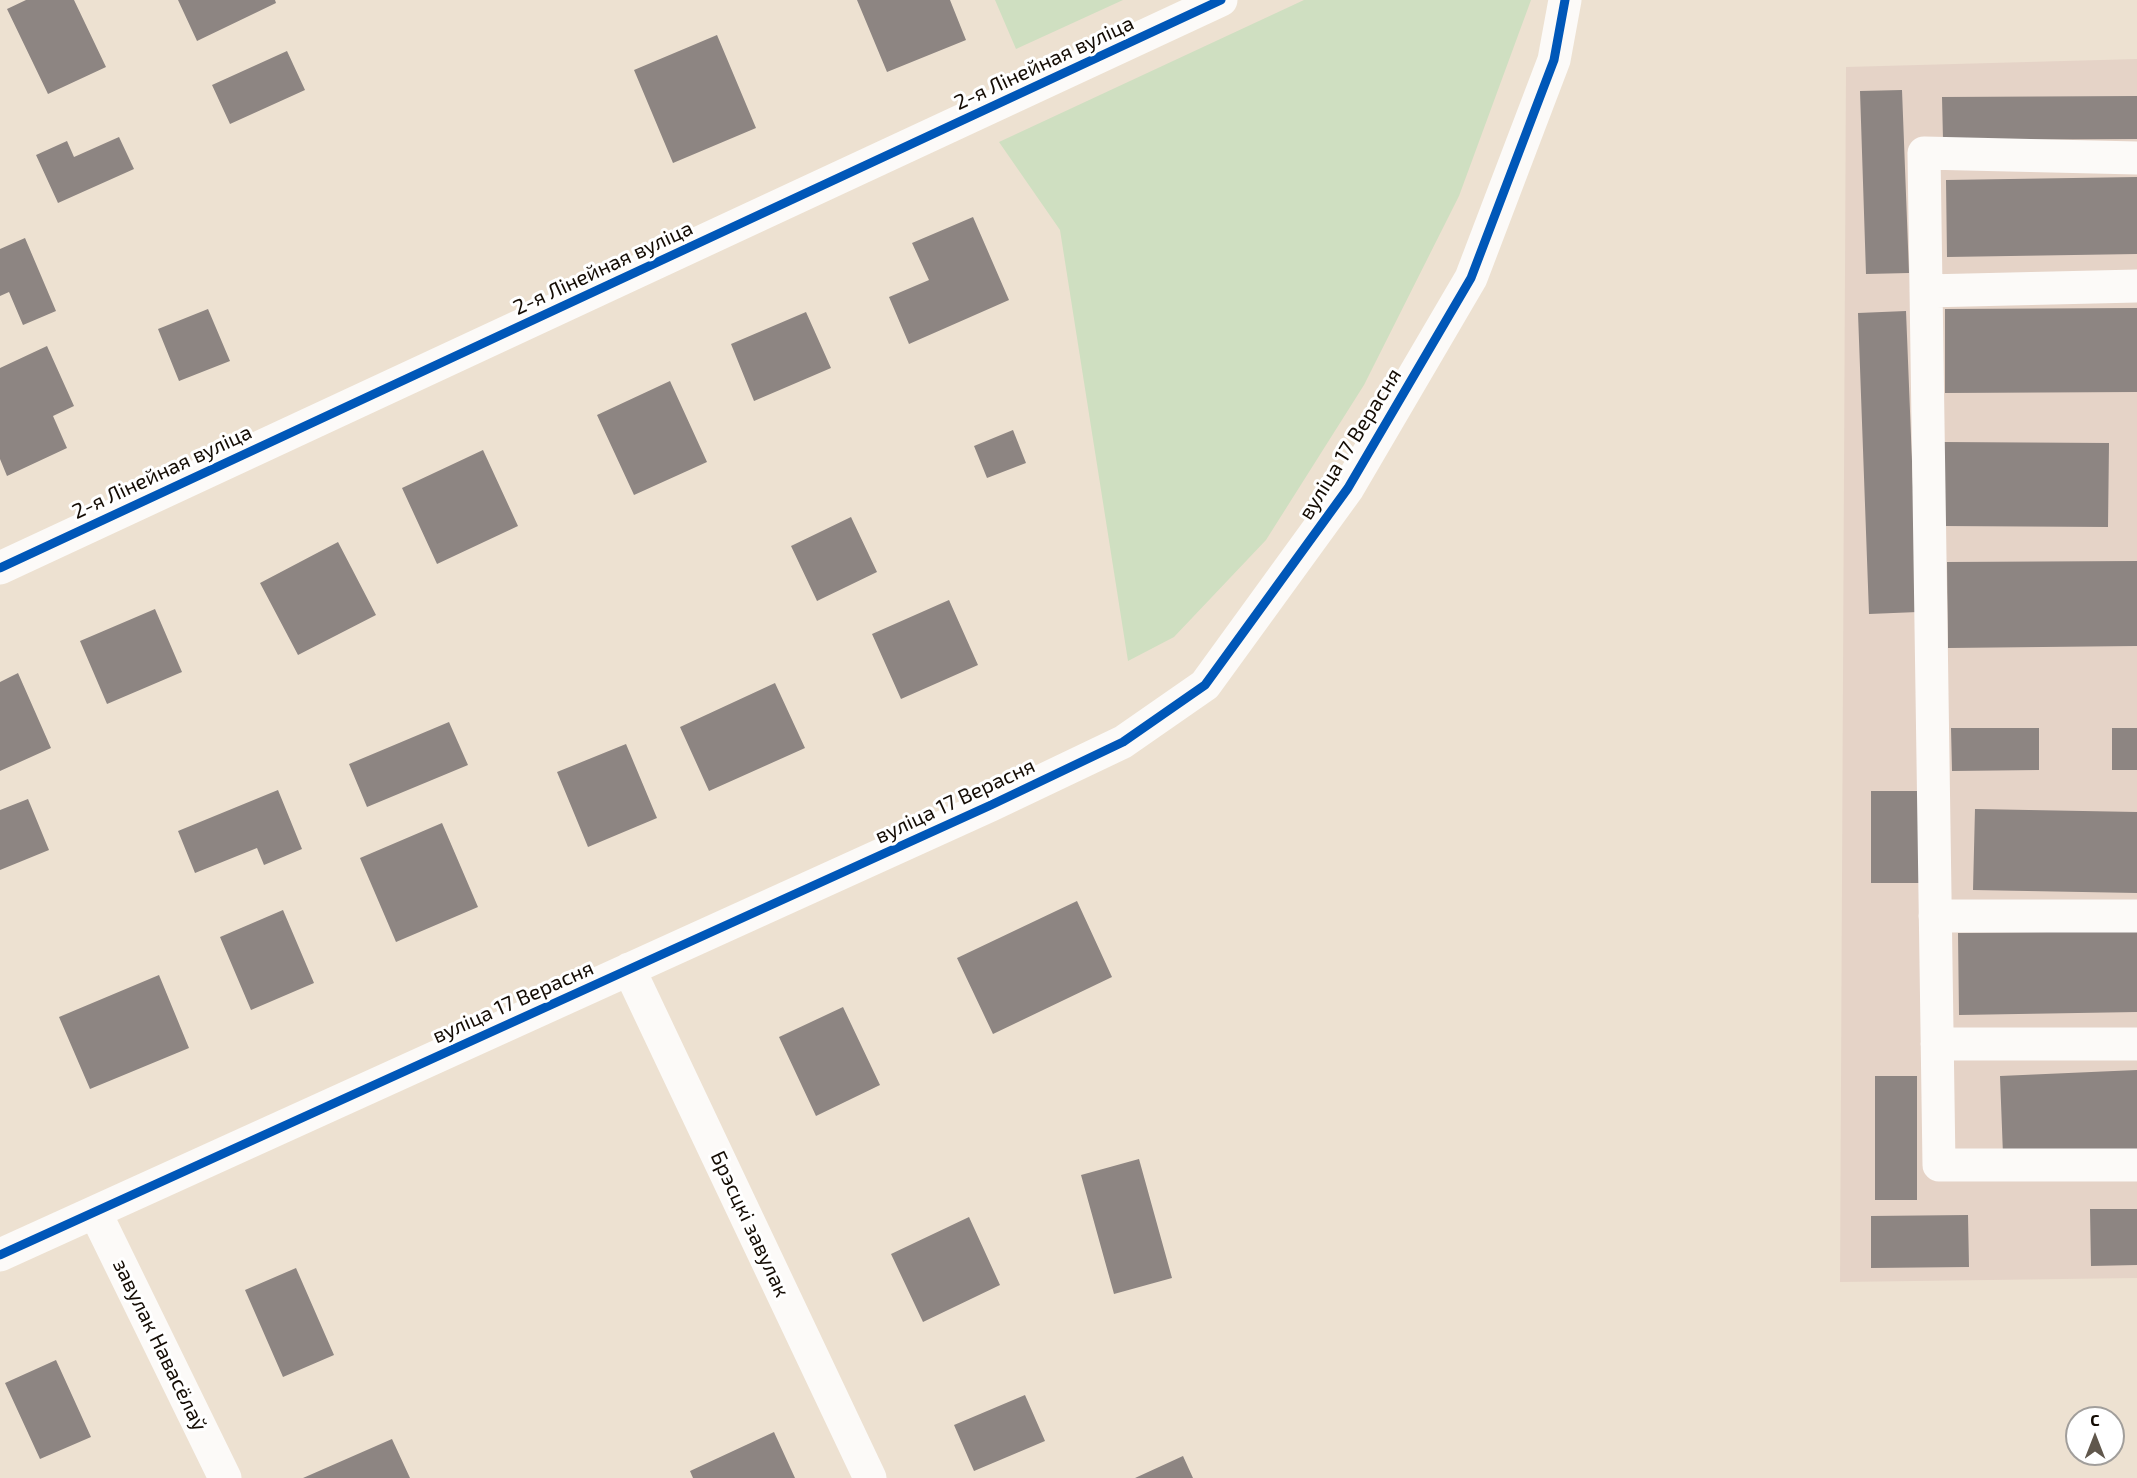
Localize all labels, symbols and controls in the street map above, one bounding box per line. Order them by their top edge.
street label: 2-я Лінейная вуліца [950,10,1138,116]
street label: 2-я Лінейная вуліца [509,215,697,321]
street label: вуліца 17 Верасня [1293,364,1407,524]
street label: 2-я Лінейная вуліца [68,419,256,525]
street label: вуліца 17 Верасня [871,753,1039,849]
street label: вуліца 17 Верасня [429,955,597,1049]
street label: Брэсцкі завулак [705,1147,795,1301]
street label: завулак Навасёлаў [107,1255,213,1435]
north arrow [2065,1406,2125,1466]
text: С [2090,1410,2100,1429]

